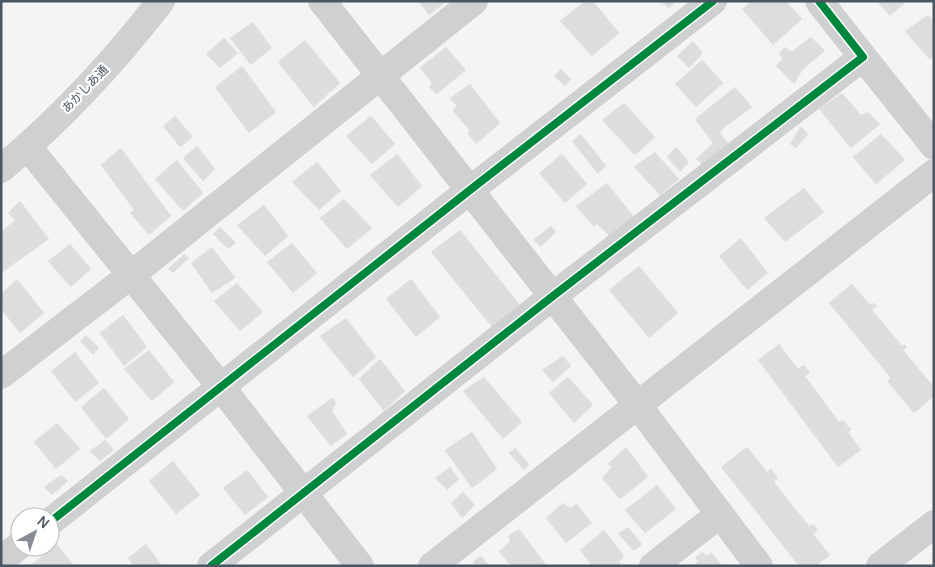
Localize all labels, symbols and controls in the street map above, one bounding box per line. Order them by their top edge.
street label: あかしあ通 [58,61,112,116]
north arrow [10,507,60,557]
text: N [34,511,54,532]

